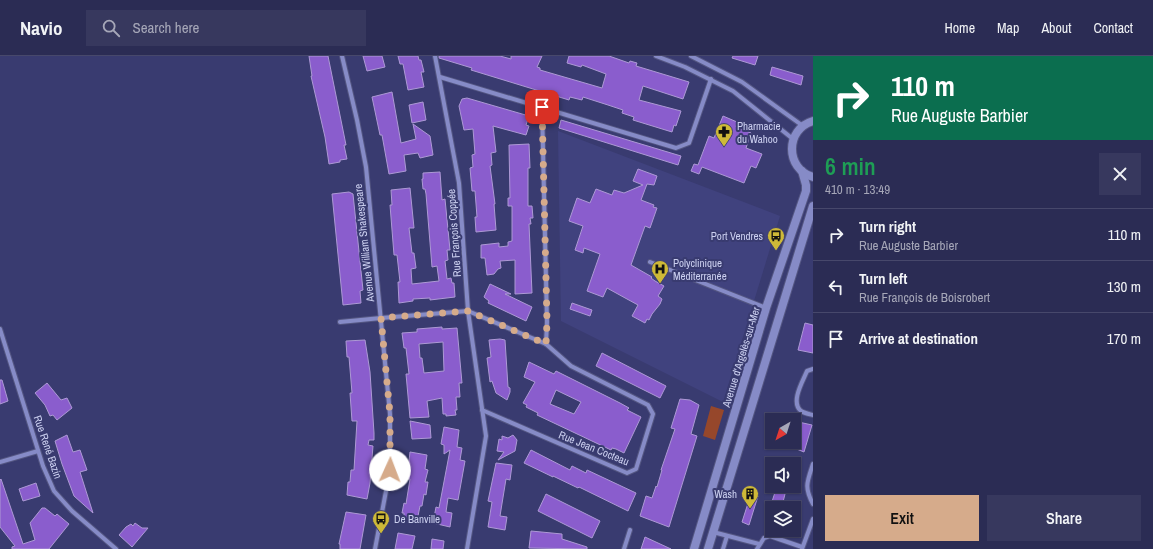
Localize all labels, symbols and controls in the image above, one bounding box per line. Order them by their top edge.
search box [86,10,366,46]
text: Navio [20,15,62,41]
icon: search [100,17,122,39]
text: Search here [132,17,199,38]
text: Home [944,19,975,37]
text: Map [997,19,1019,37]
text: About [1041,19,1071,37]
text: Contact [1093,19,1133,37]
text: 110 m [891,67,955,105]
icon: right [825,72,877,124]
pin [525,90,559,124]
icon: arrive [531,96,553,118]
text: Rue Auguste Barbier [891,103,1028,128]
place label: Pharmacie du Wahoo [737,119,781,146]
pharmacy icon: Pharmacie du Wahoo [714,122,734,147]
text: 6 min [825,150,876,182]
button: close [1099,153,1141,195]
text: 410 m · 13:49 [825,181,890,198]
street label: Avenue William Shakespeare [351,183,377,304]
street label: Rue François Coppée [444,188,464,278]
text: Turn right [859,216,916,237]
icon: right [825,224,847,246]
text: 110 m [1108,224,1141,245]
bus stop icon: Port Vendres [766,226,786,251]
place label: Port Vendres [711,229,763,243]
text: Rue Auguste Barbier [859,237,958,254]
place label: Polyclinique Méditerranée [673,256,727,283]
hospital icon: Polyclinique Méditerranée [650,259,670,284]
text: Turn left [859,268,907,289]
icon: left [825,276,847,298]
text: 130 m [1107,276,1141,297]
text: Rue François de Boisrobert [859,289,990,306]
street label: Avenue d'Argelès-sur-Mer [719,305,763,410]
icon: arrive [825,328,847,350]
text: Arrive at destination [859,328,978,349]
text: 170 m [1107,328,1141,349]
street label: Rue René Bazin [31,413,65,481]
north arrow [765,413,801,449]
map controls [765,413,801,537]
street label: Rue Jean Cocteau [557,428,631,468]
position arrow [369,449,411,491]
button: sound [765,457,801,493]
building icon: Wash [740,484,760,509]
place label: Wash [714,487,737,501]
button: Exit [825,495,979,541]
button: Share [987,495,1141,541]
button: layers [765,501,801,537]
bus stop icon: De Banville [371,509,391,534]
place label: De Banville [394,512,440,526]

